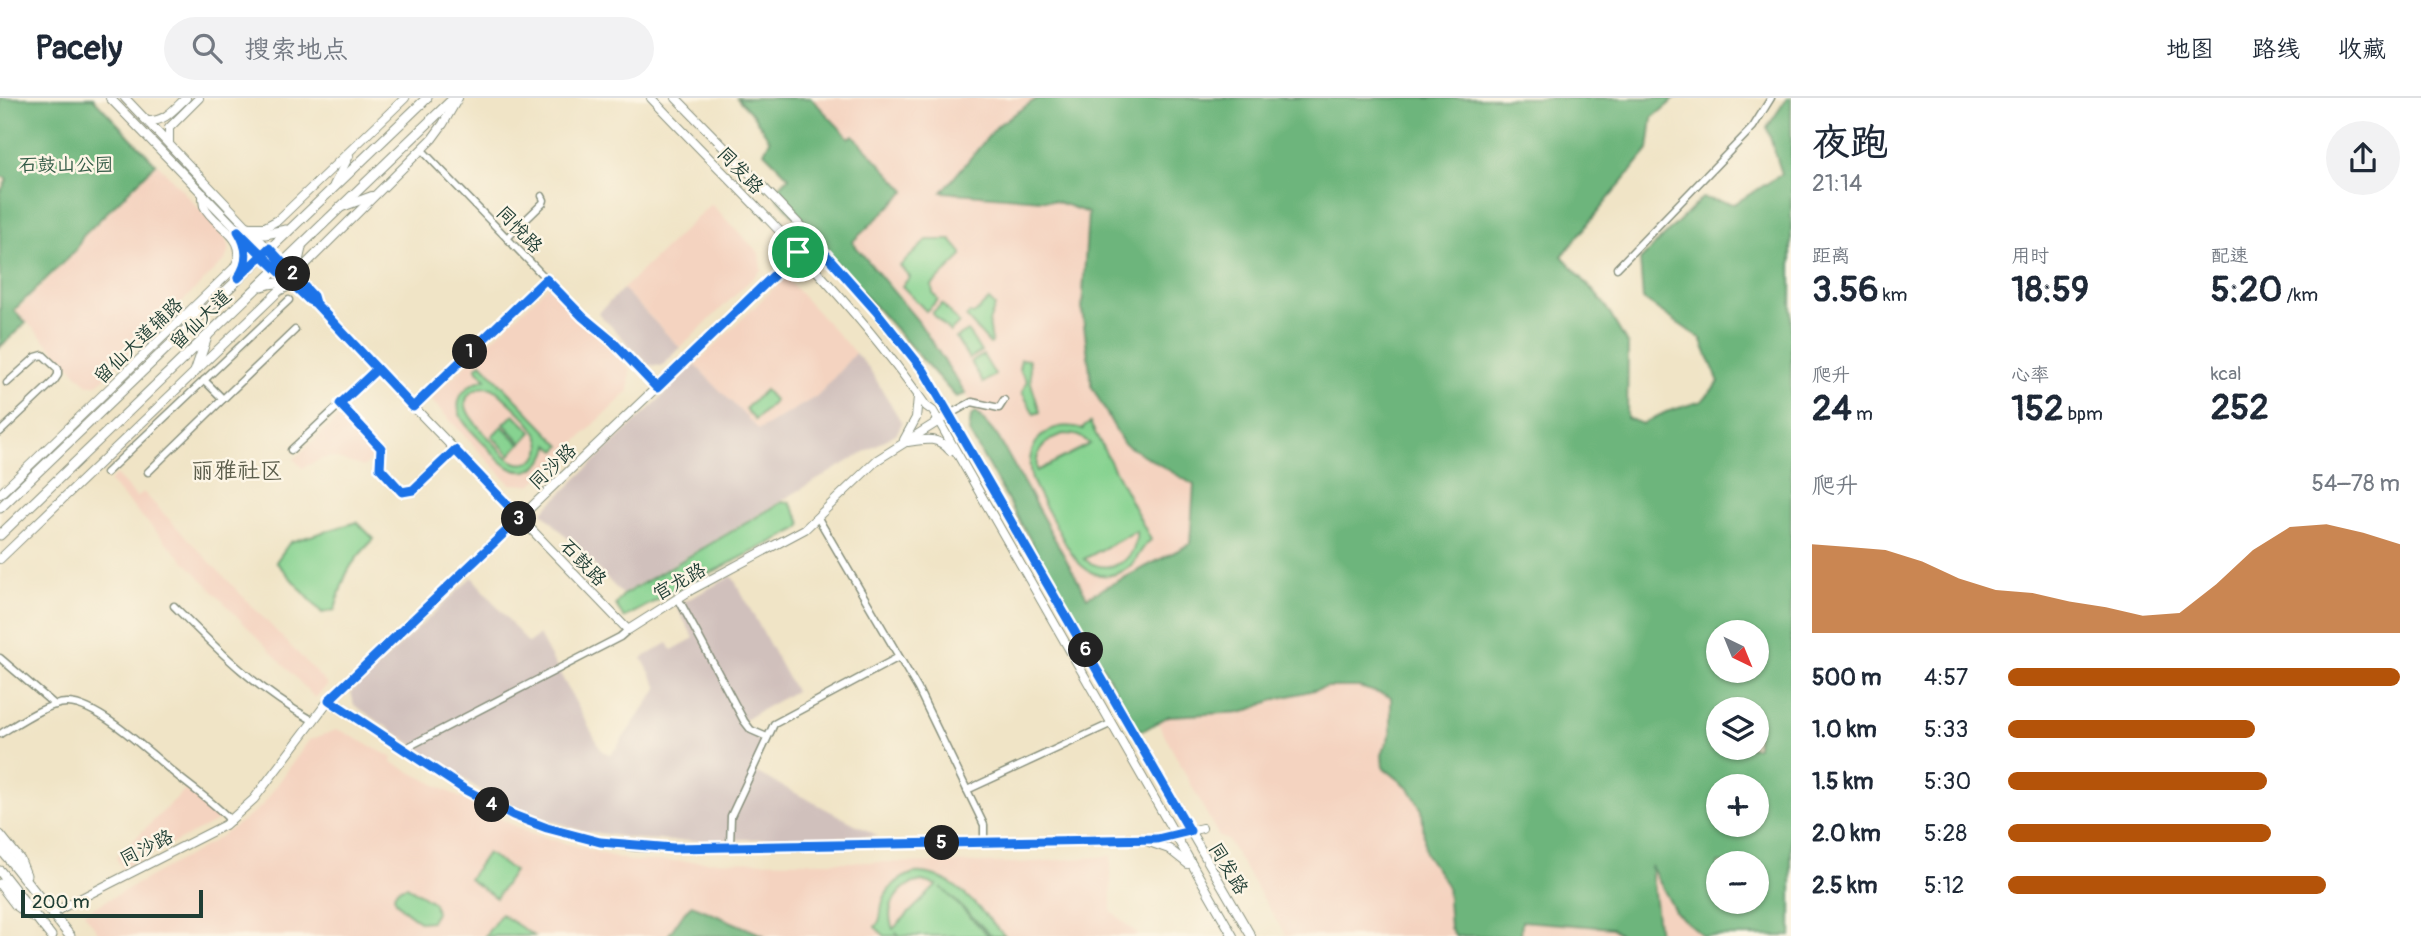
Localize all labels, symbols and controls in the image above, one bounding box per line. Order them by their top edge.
search box [164,17,654,80]
text: Pacely [35,28,122,69]
icon: search [188,29,226,67]
text: 搜索地点 [244,34,348,66]
text: 地图 [2166,35,2214,64]
text: 路线 [2252,35,2300,64]
text: 收藏 [2338,35,2386,64]
text: 夜跑 [1812,119,1888,167]
button: share [2326,121,2400,195]
street label: 同发路 [712,142,769,200]
park label: 石鼓山公园 [18,153,114,177]
text: 21:14 [1812,169,1862,198]
street label: 同悦路 [491,201,548,259]
pin [768,222,828,282]
icon: arrive [779,233,817,271]
text: 距离 [1812,244,1850,268]
text: 用时 [2011,244,2049,268]
text: 配速 [2211,244,2249,268]
pin: 2 [276,256,310,292]
text: 2 [287,261,298,285]
text: 3.56 [1812,268,1879,312]
text: 18:59 [2011,268,2089,312]
text: 5:20 [2211,268,2282,312]
text: km [1879,283,1907,307]
text: /km [2282,283,2318,307]
street label: 留仙大道 [165,285,236,355]
street label: 留仙大道辅路 [89,292,188,389]
pin: 1 [452,334,488,370]
text: 1 [466,339,473,363]
text: kcal [2211,362,2242,386]
text: 爬升 [1812,363,1850,387]
text: 心率 [2011,363,2049,387]
text: 252 [2211,386,2269,430]
text: 24 [1812,387,1852,431]
text: 152 [2011,387,2064,431]
text: m [1852,402,1873,426]
text: bpm [2064,402,2103,426]
street label: 同沙路 [524,438,582,495]
district label: 丽雅社区 [191,456,283,485]
text: 54–78 m [2311,469,2400,498]
text: 爬升 [1812,471,1858,500]
pin: 3 [502,502,536,536]
text: 3 [513,506,524,530]
street label: 石鼓路 [555,534,612,592]
street label: 官龙路 [649,558,710,606]
north arrow [1706,620,1769,682]
map controls [1706,620,1769,914]
pin: 6 [1068,632,1104,668]
text: 6 [1080,637,1091,661]
text: 500 m [1812,663,1881,692]
text: 4:57 [1924,663,1968,692]
button: layers [1706,697,1769,760]
text: 1.0 km [1812,715,1877,744]
text: 5:33 [1924,715,1968,744]
text: 1.5 km [1812,767,1874,796]
text: 5:30 [1924,767,1971,796]
button: + [1706,774,1769,837]
pin: 4 [475,788,510,822]
text: 4 [486,792,497,816]
text: 2.0 km [1812,819,1881,848]
text: 5:28 [1924,819,1967,848]
street label: 同沙路 [116,824,177,872]
pin: 5 [925,826,960,860]
text: 5 [936,830,947,854]
street label: 同发路 [1203,838,1253,899]
button: − [1706,851,1769,914]
text: 2.5 km [1812,871,1877,900]
text: 5:12 [1924,871,1964,900]
scale bar [21,887,203,919]
text: 200 m [32,890,90,914]

